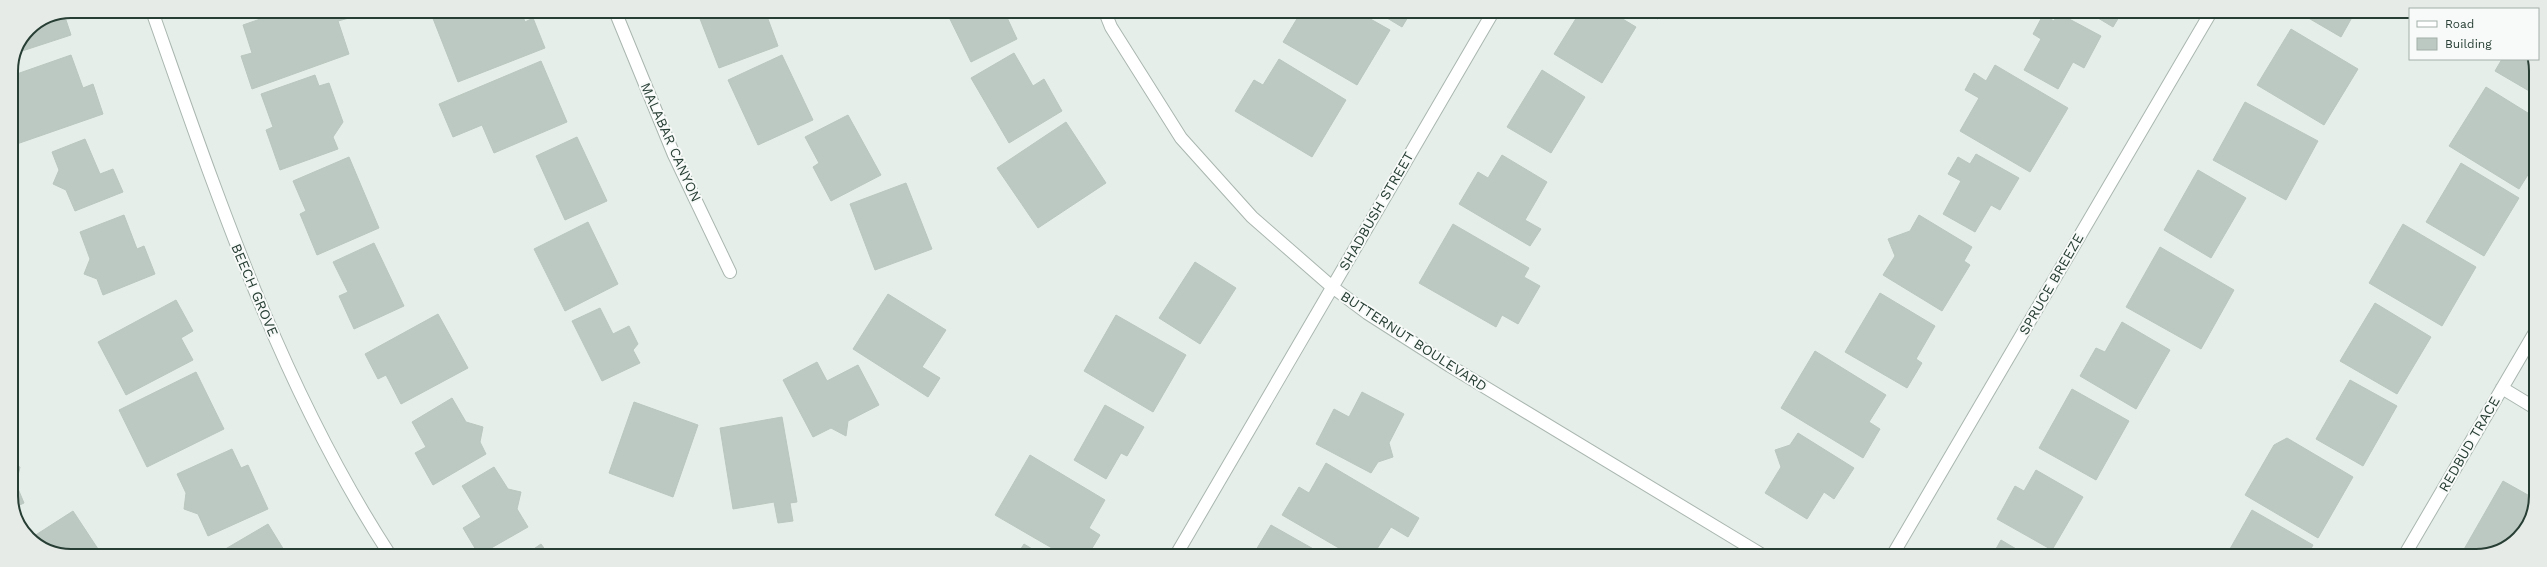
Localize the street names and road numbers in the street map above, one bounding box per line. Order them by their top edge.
street label: MALABAR CANYON [638,80,704,204]
street label: SHADBUSH STREET [1335,148,1417,273]
street label: SPRUCE BREEZE [2016,231,2086,337]
street label: BEECH GROVE [228,241,282,339]
street label: BUTTERNUT BOULEVARD [1338,288,1490,394]
street label: REDBUD TRACE [2435,394,2503,494]

